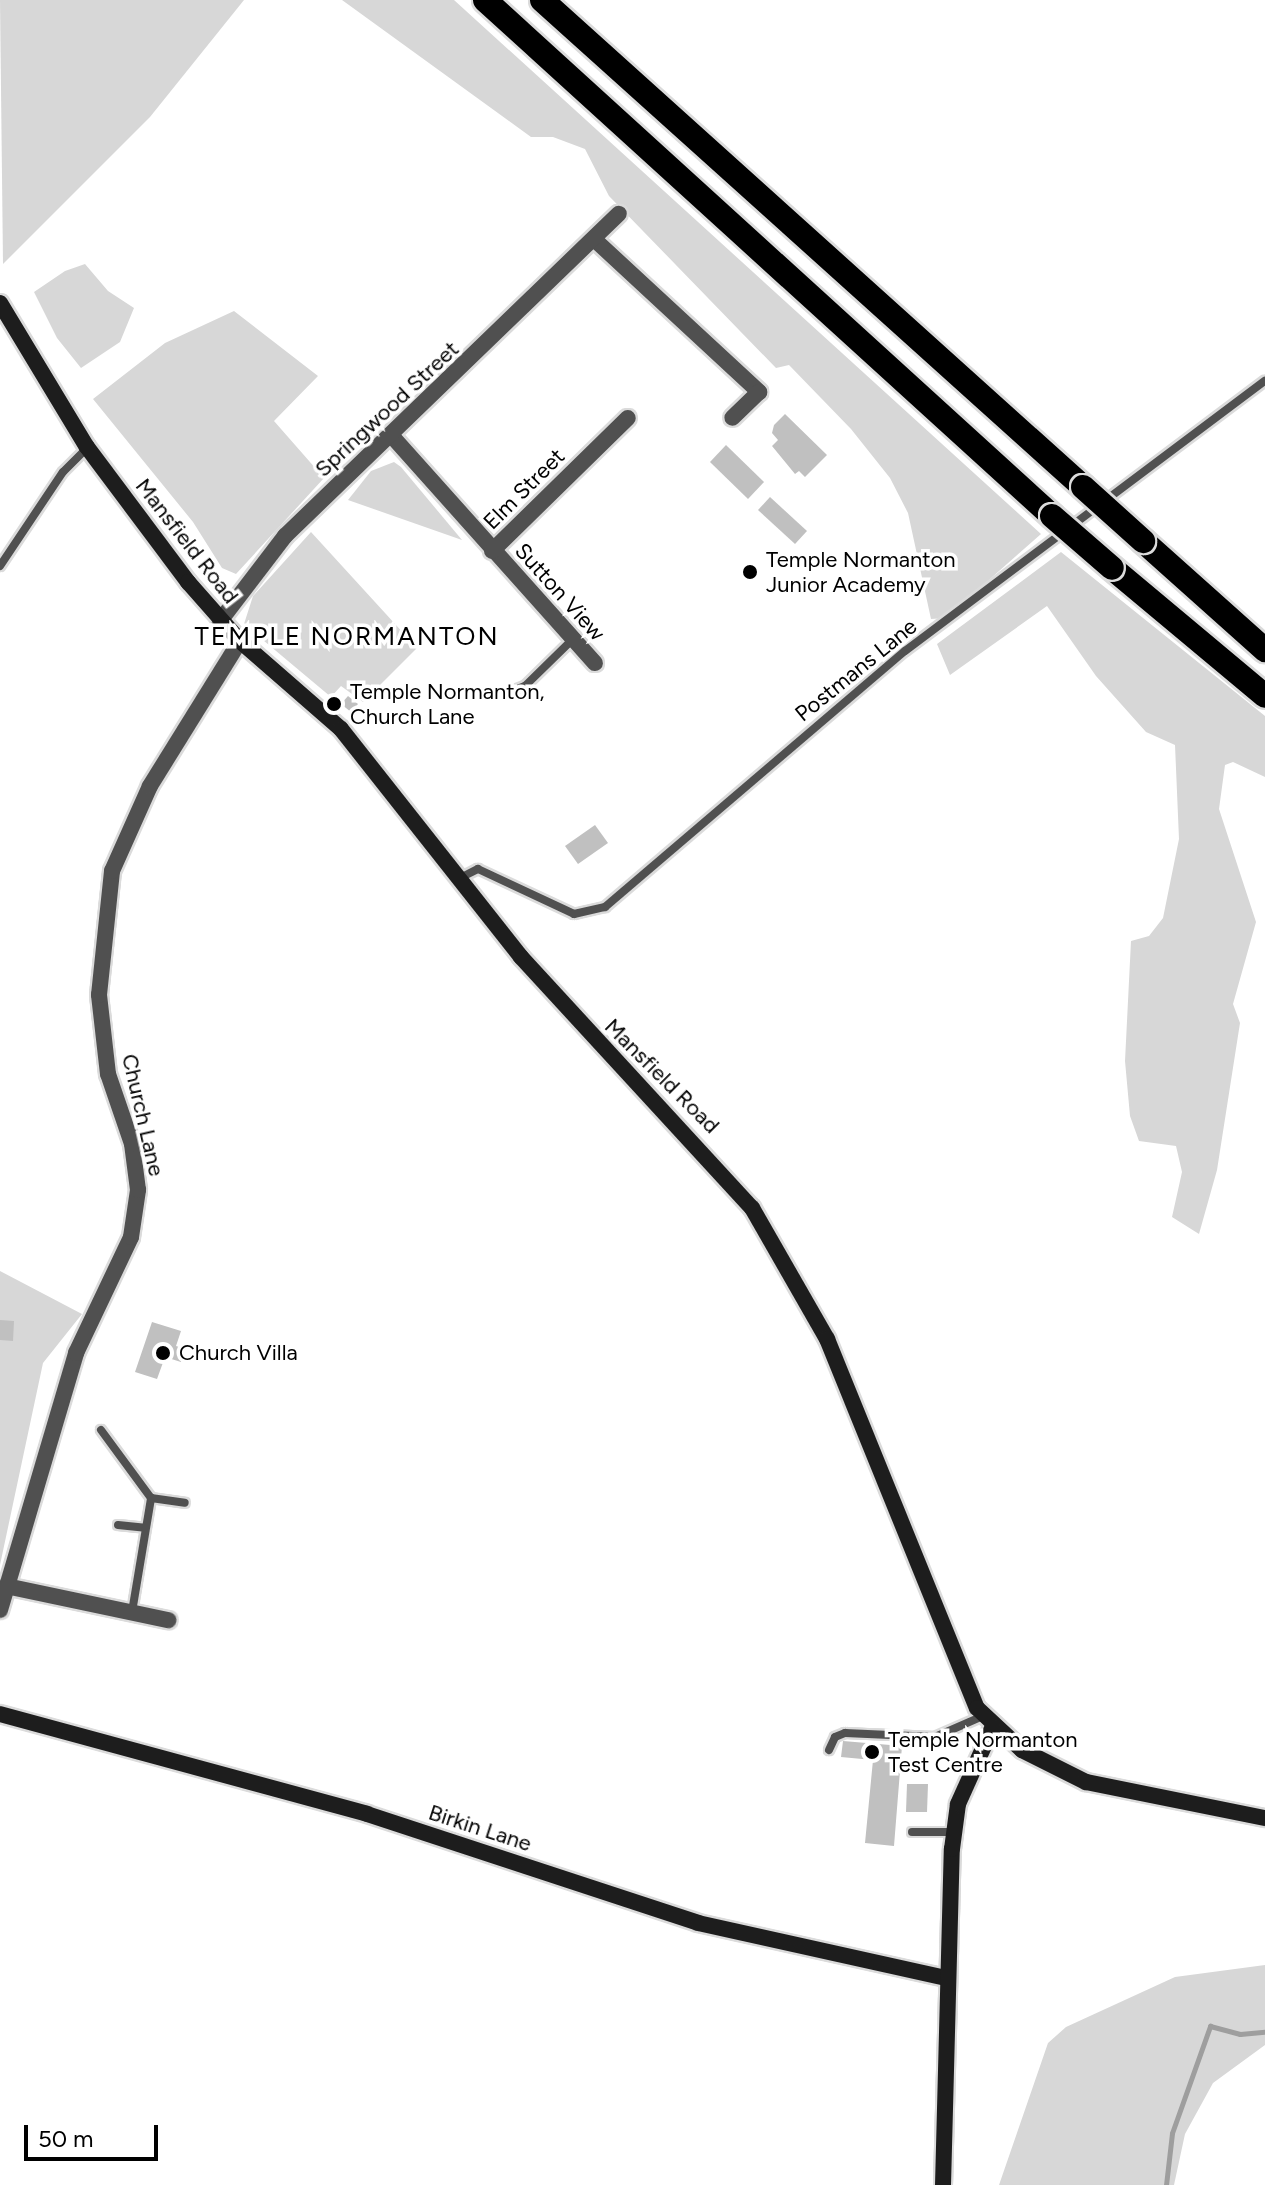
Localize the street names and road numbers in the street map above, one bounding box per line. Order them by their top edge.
street label: Springwood Street [310,336,464,482]
street label: Elm Street [478,443,570,535]
street label: Mansfield Road [130,473,244,609]
street label: Sutton View [509,538,611,646]
street label: Postmans Lane [790,613,922,727]
street label: Mansfield Road [599,1013,725,1139]
street label: Church Lane [116,1051,170,1179]
street label: Birkin Lane [425,1799,535,1857]

